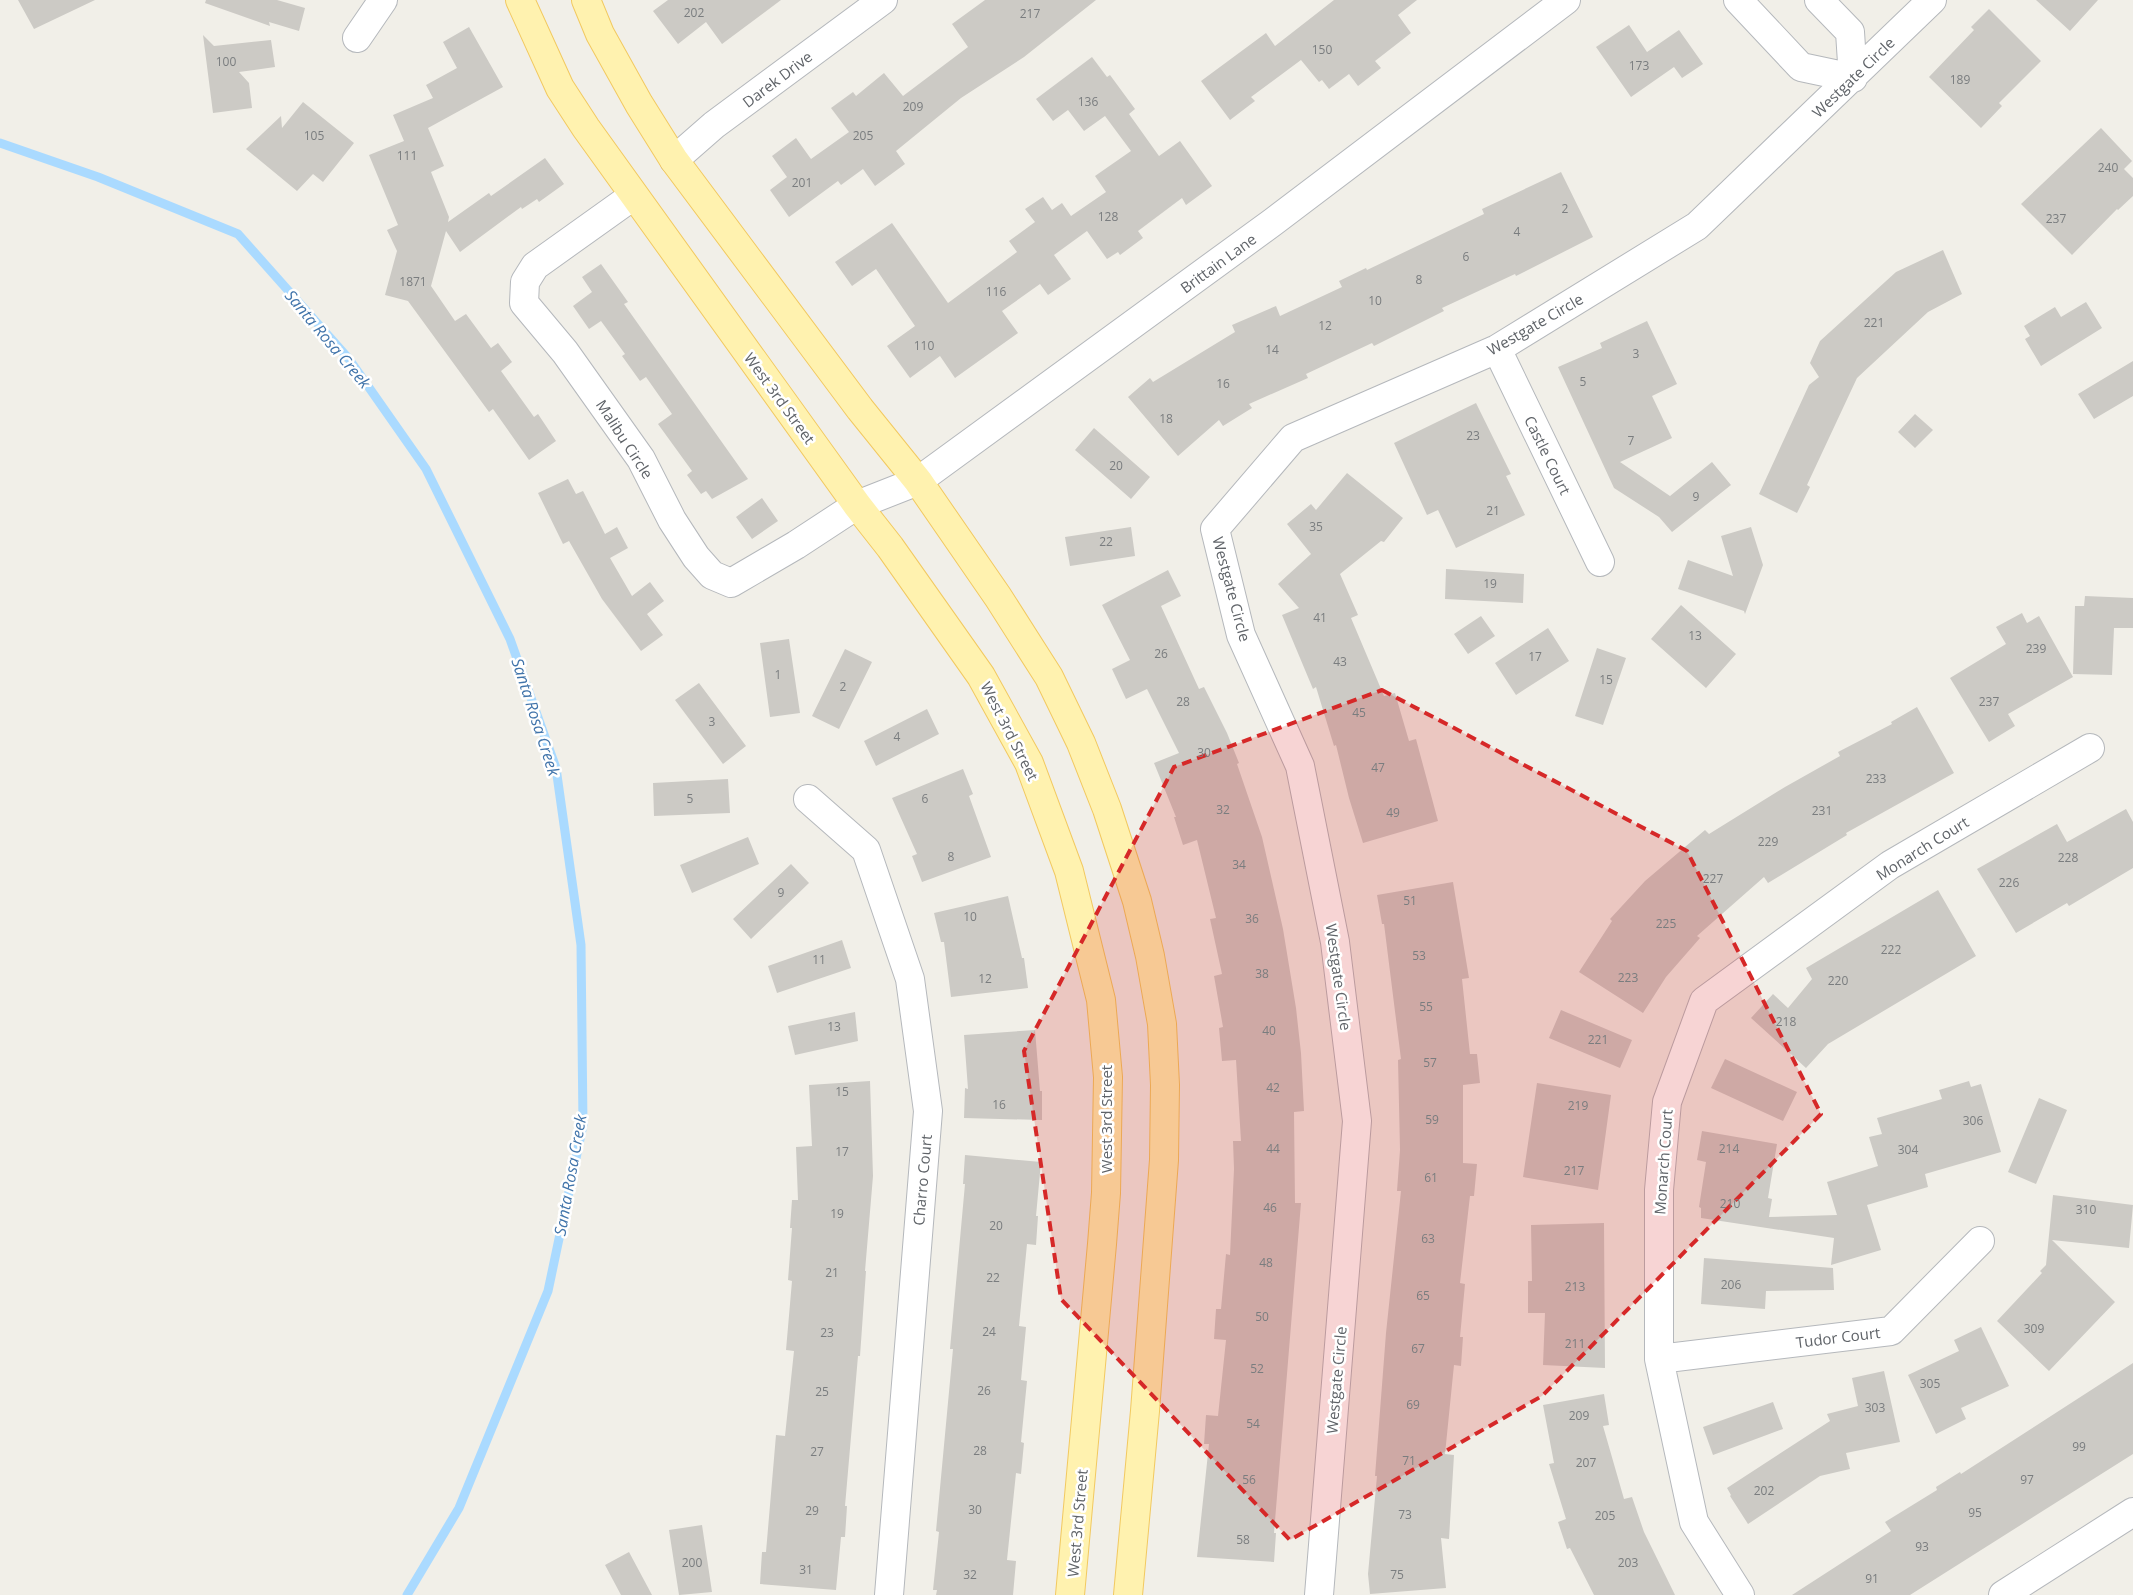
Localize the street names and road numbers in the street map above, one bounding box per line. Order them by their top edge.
street label: Westgate Circle [1807,32,1899,122]
street label: Darek Drive [738,46,816,112]
street label: Brittain Lane [1176,229,1260,297]
street label: Westgate Circle [1483,288,1587,360]
street label: West 3rd Street [740,348,820,448]
street label: Malibu Circle [592,396,658,482]
street label: Castle Court [1520,412,1576,498]
street label: Westgate Circle [1208,534,1256,644]
street label: West 3rd Street [976,678,1044,784]
street label: Monarch Court [1872,812,1972,884]
street label: Westgate Circle [1322,922,1356,1032]
street label: West 3rd Street [1096,1065,1116,1173]
street label: Monarch Court [1649,1109,1677,1215]
street label: Charro Court [908,1134,936,1226]
street label: Tudor Court [1795,1322,1881,1352]
street label: Westgate Circle [1321,1325,1351,1435]
street label: West 3rd Street [1062,1468,1092,1578]

